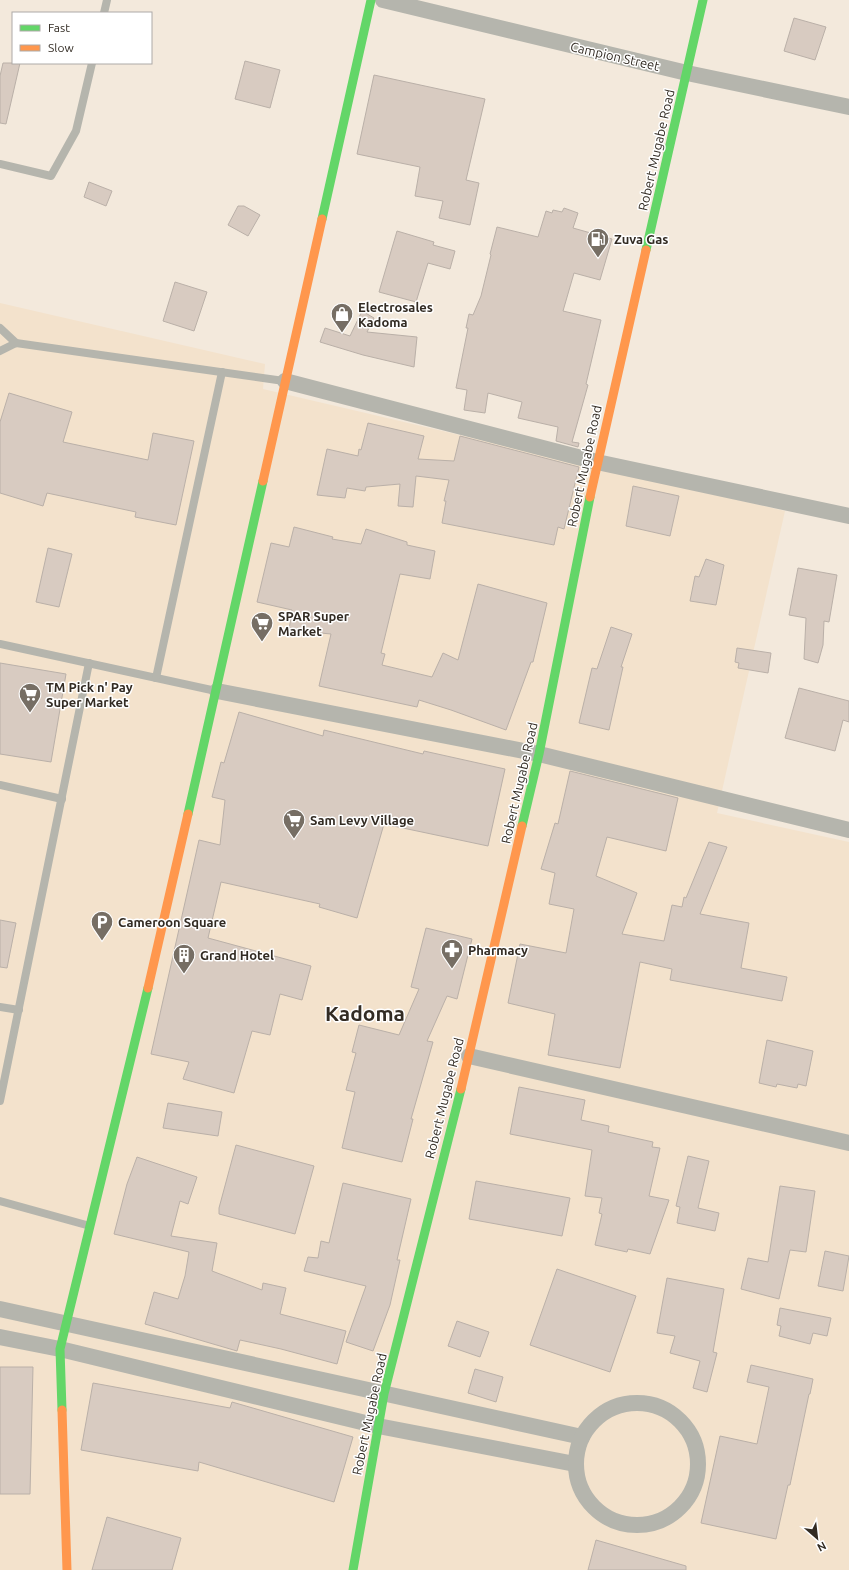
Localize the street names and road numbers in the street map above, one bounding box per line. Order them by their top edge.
street label: Campion Street [569,39,661,73]
street label: Robert Mugabe Road [635,88,677,212]
street label: Robert Mugabe Road [564,404,604,528]
street label: Robert Mugabe Road [498,721,540,845]
street label: Robert Mugabe Road [422,1036,466,1160]
street label: Robert Mugabe Road [349,1352,389,1476]

